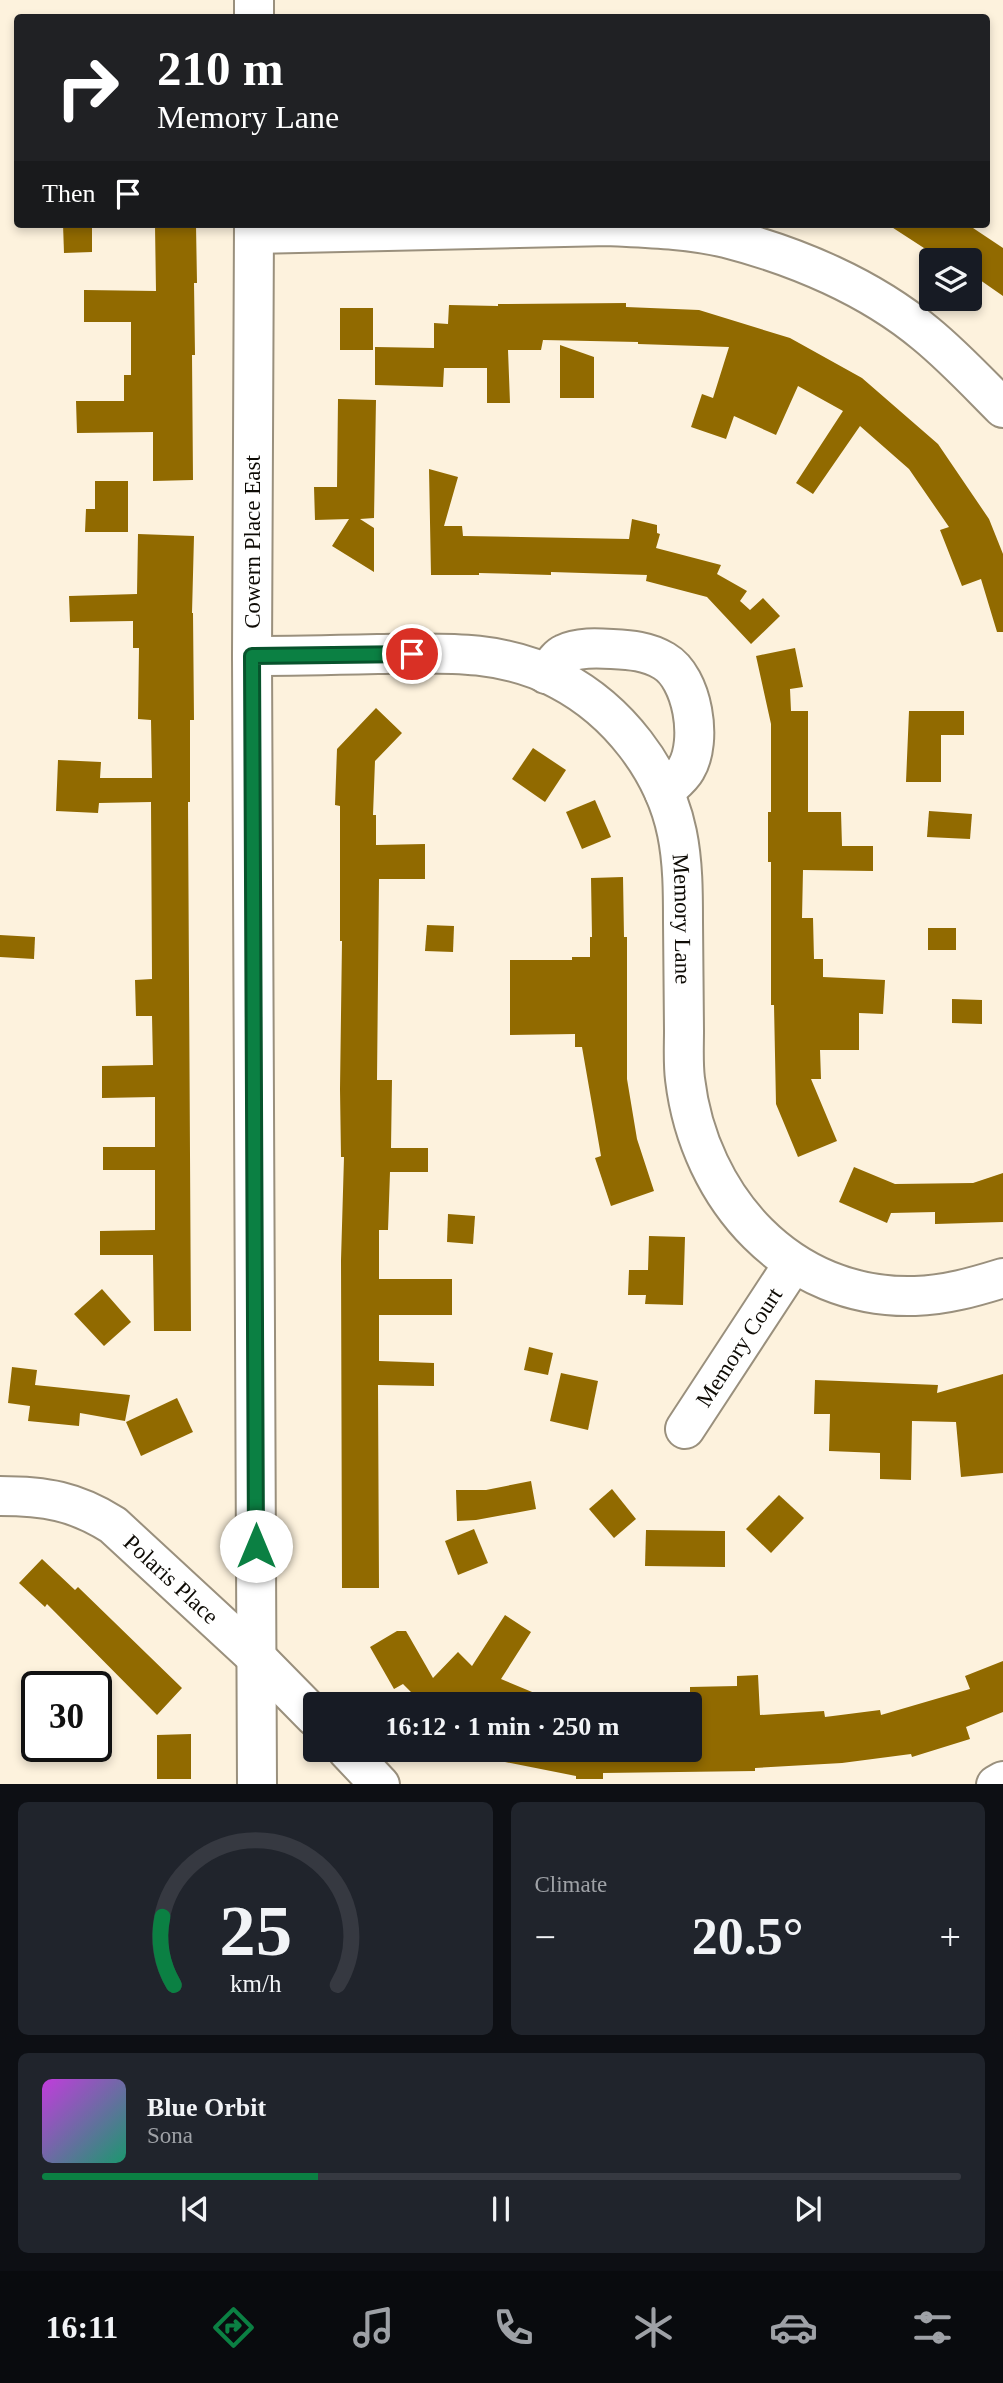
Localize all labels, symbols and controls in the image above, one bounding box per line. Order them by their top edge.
text: 210 m [157,41,284,96]
icon: right [42,42,133,133]
text: Memory Lane [157,99,339,135]
icon: arrive [109,175,147,213]
text: Then [42,179,95,208]
map controls [919,248,982,311]
button: layers [919,248,982,311]
street label: Cowern Place East [240,455,265,629]
pin [382,624,442,684]
icon: arrive [393,635,431,673]
street label: Memory Lane [668,852,696,985]
street label: Memory Court [691,1282,787,1411]
position arrow [219,1509,293,1583]
street label: Polaris Place [119,1529,224,1629]
speed limit sign: 30 [21,1671,112,1762]
text: 16:12 · 1 min · 250 m [386,1712,620,1741]
text: Climate [535,1872,607,1897]
text: 25 [219,1890,292,1971]
text: 20.5° [692,1908,804,1965]
text: − [535,1916,556,1958]
text: + [940,1916,961,1958]
text: km/h [230,1969,281,1996]
text: Blue Orbit [147,2093,266,2122]
text: Sona [147,2123,193,2148]
icon: previous [176,2190,214,2228]
icon: pause [482,2190,520,2228]
icon: next [789,2190,827,2228]
icon: directions [209,2303,258,2352]
icon: music [349,2303,398,2352]
icon: phone [489,2303,538,2352]
icon: climate [629,2303,678,2352]
icon: car [769,2303,818,2352]
icon: filters [908,2303,957,2352]
text: 16:11 [45,2309,118,2345]

